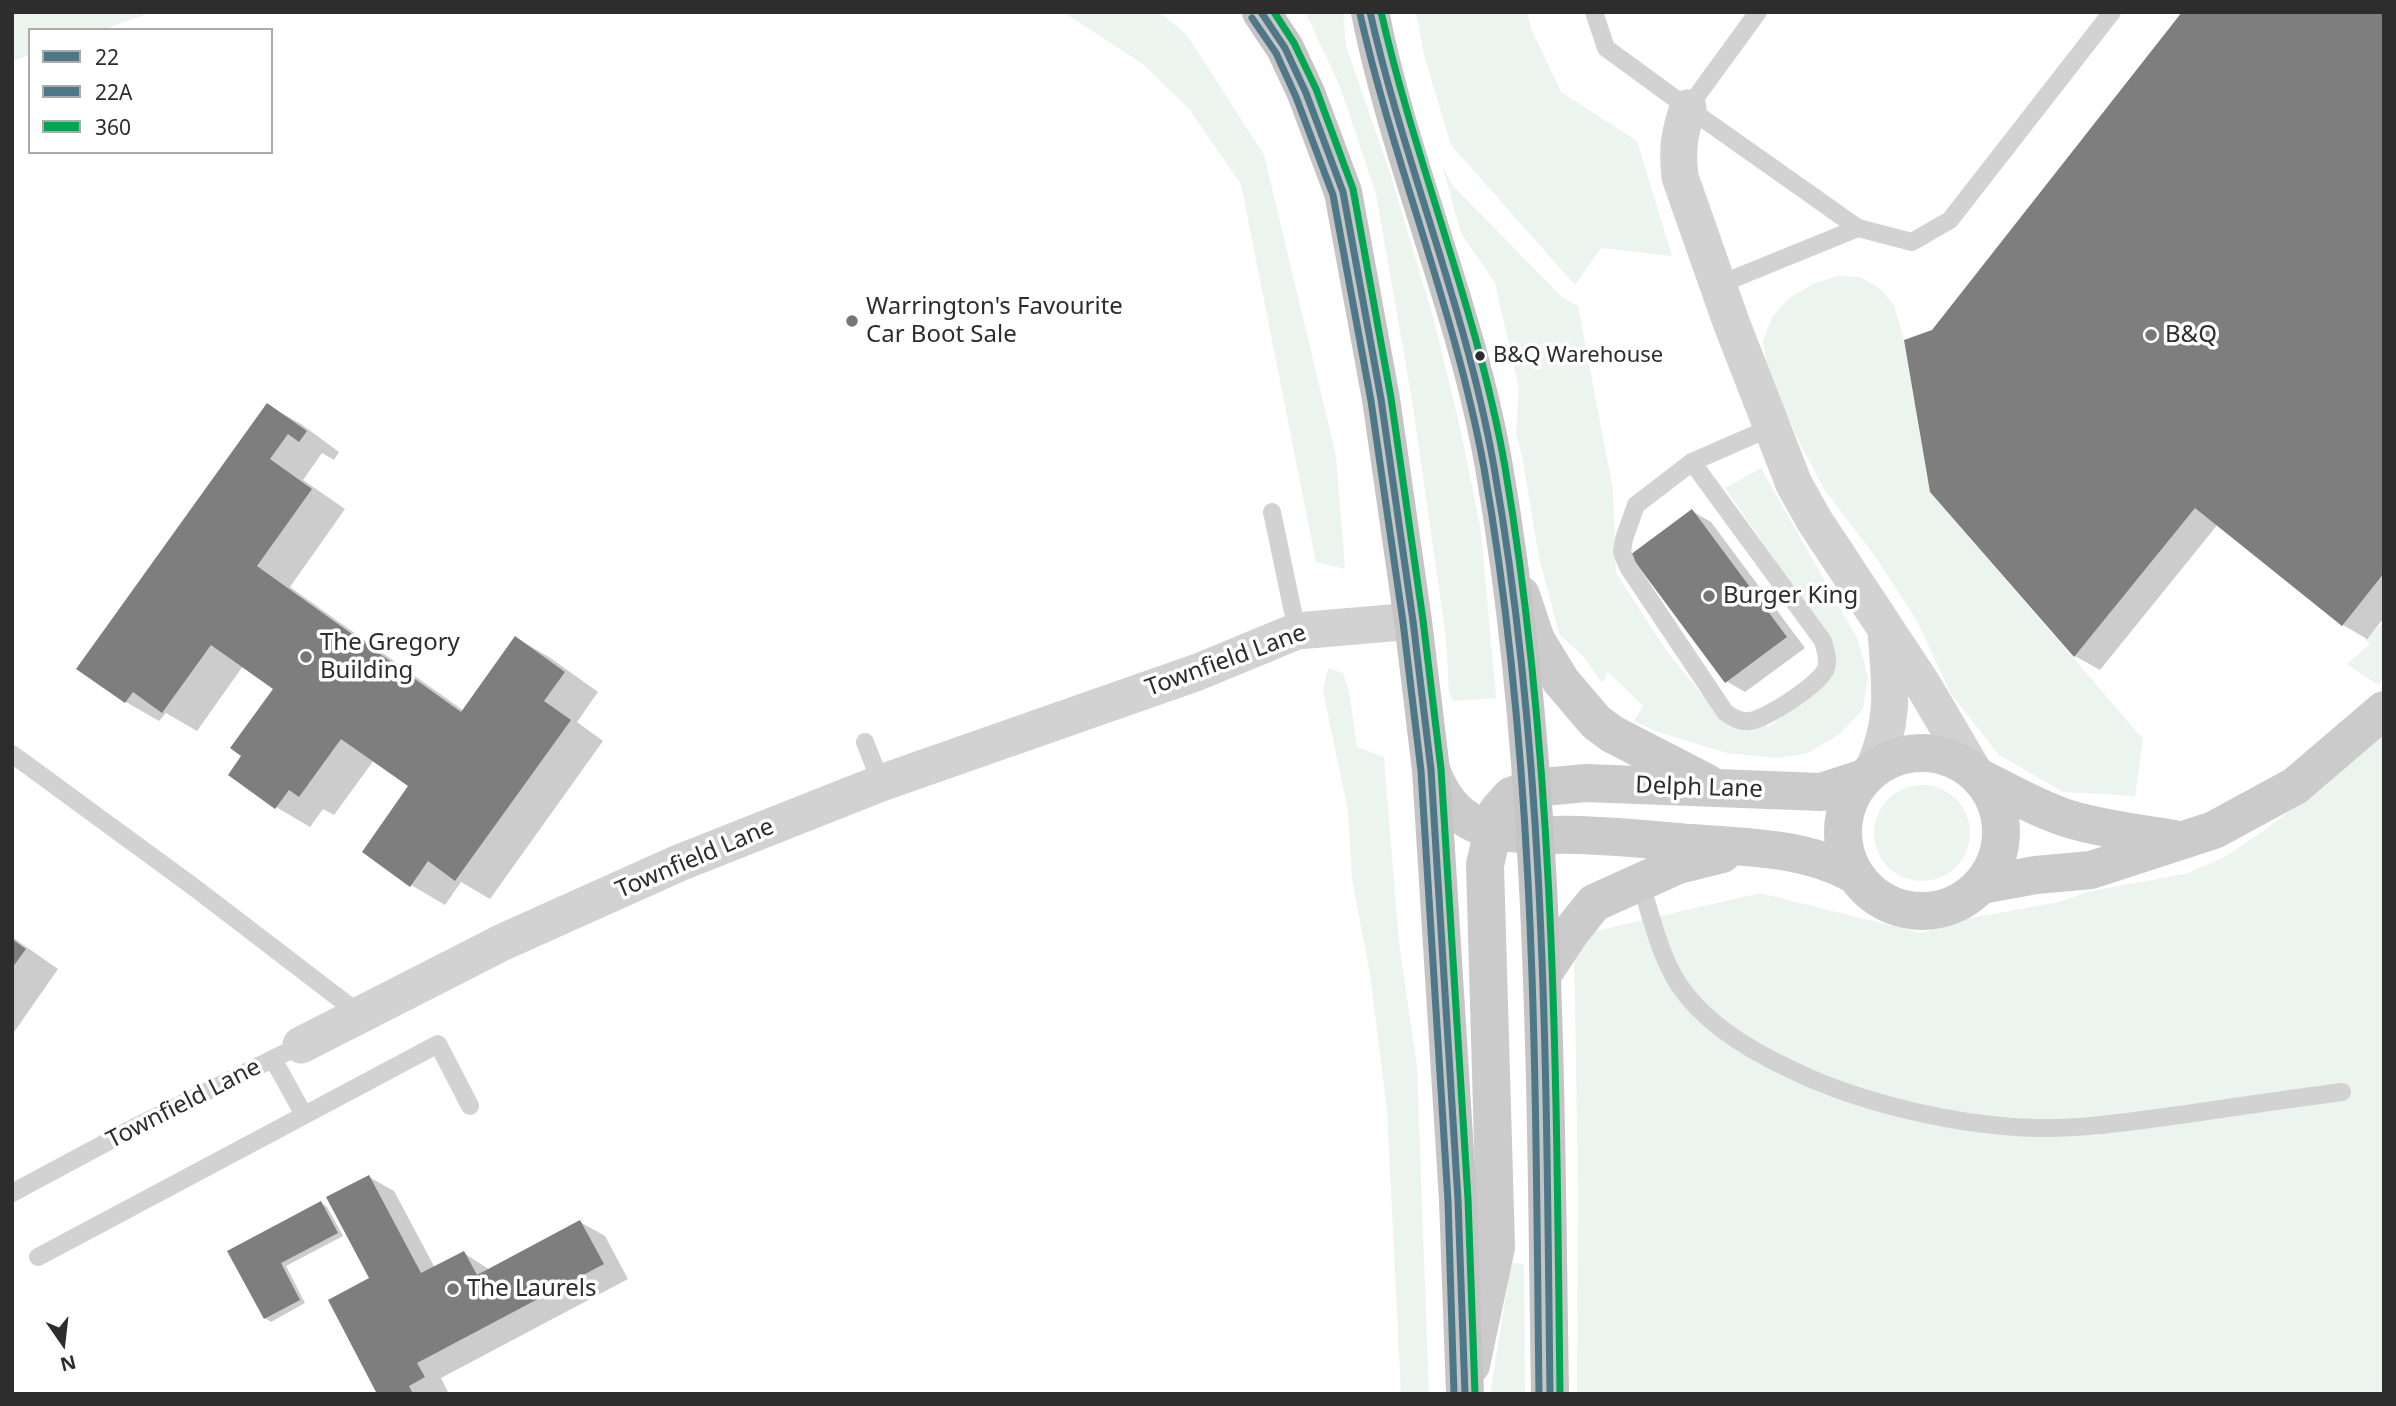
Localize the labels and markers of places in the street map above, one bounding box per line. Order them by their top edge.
place label: Warrington's Favourite Car Boot Sale [866,293,1123,349]
marker: Warrington's Favourite Car Boot Sale [844,313,860,329]
place label: B&Q [2165,321,2217,349]
marker: B&Q [2143,327,2159,343]
place label: B&Q Warehouse [1493,343,1663,369]
marker: B&Q Warehouse [1473,349,1487,363]
place label: Burger King [1723,582,1858,610]
marker: Burger King [1701,588,1717,604]
place label: The Gregory Building [320,629,460,685]
marker: The Gregory Building [298,649,314,665]
place label: The Laurels [467,1275,596,1303]
marker: The Laurels [445,1281,461,1297]

